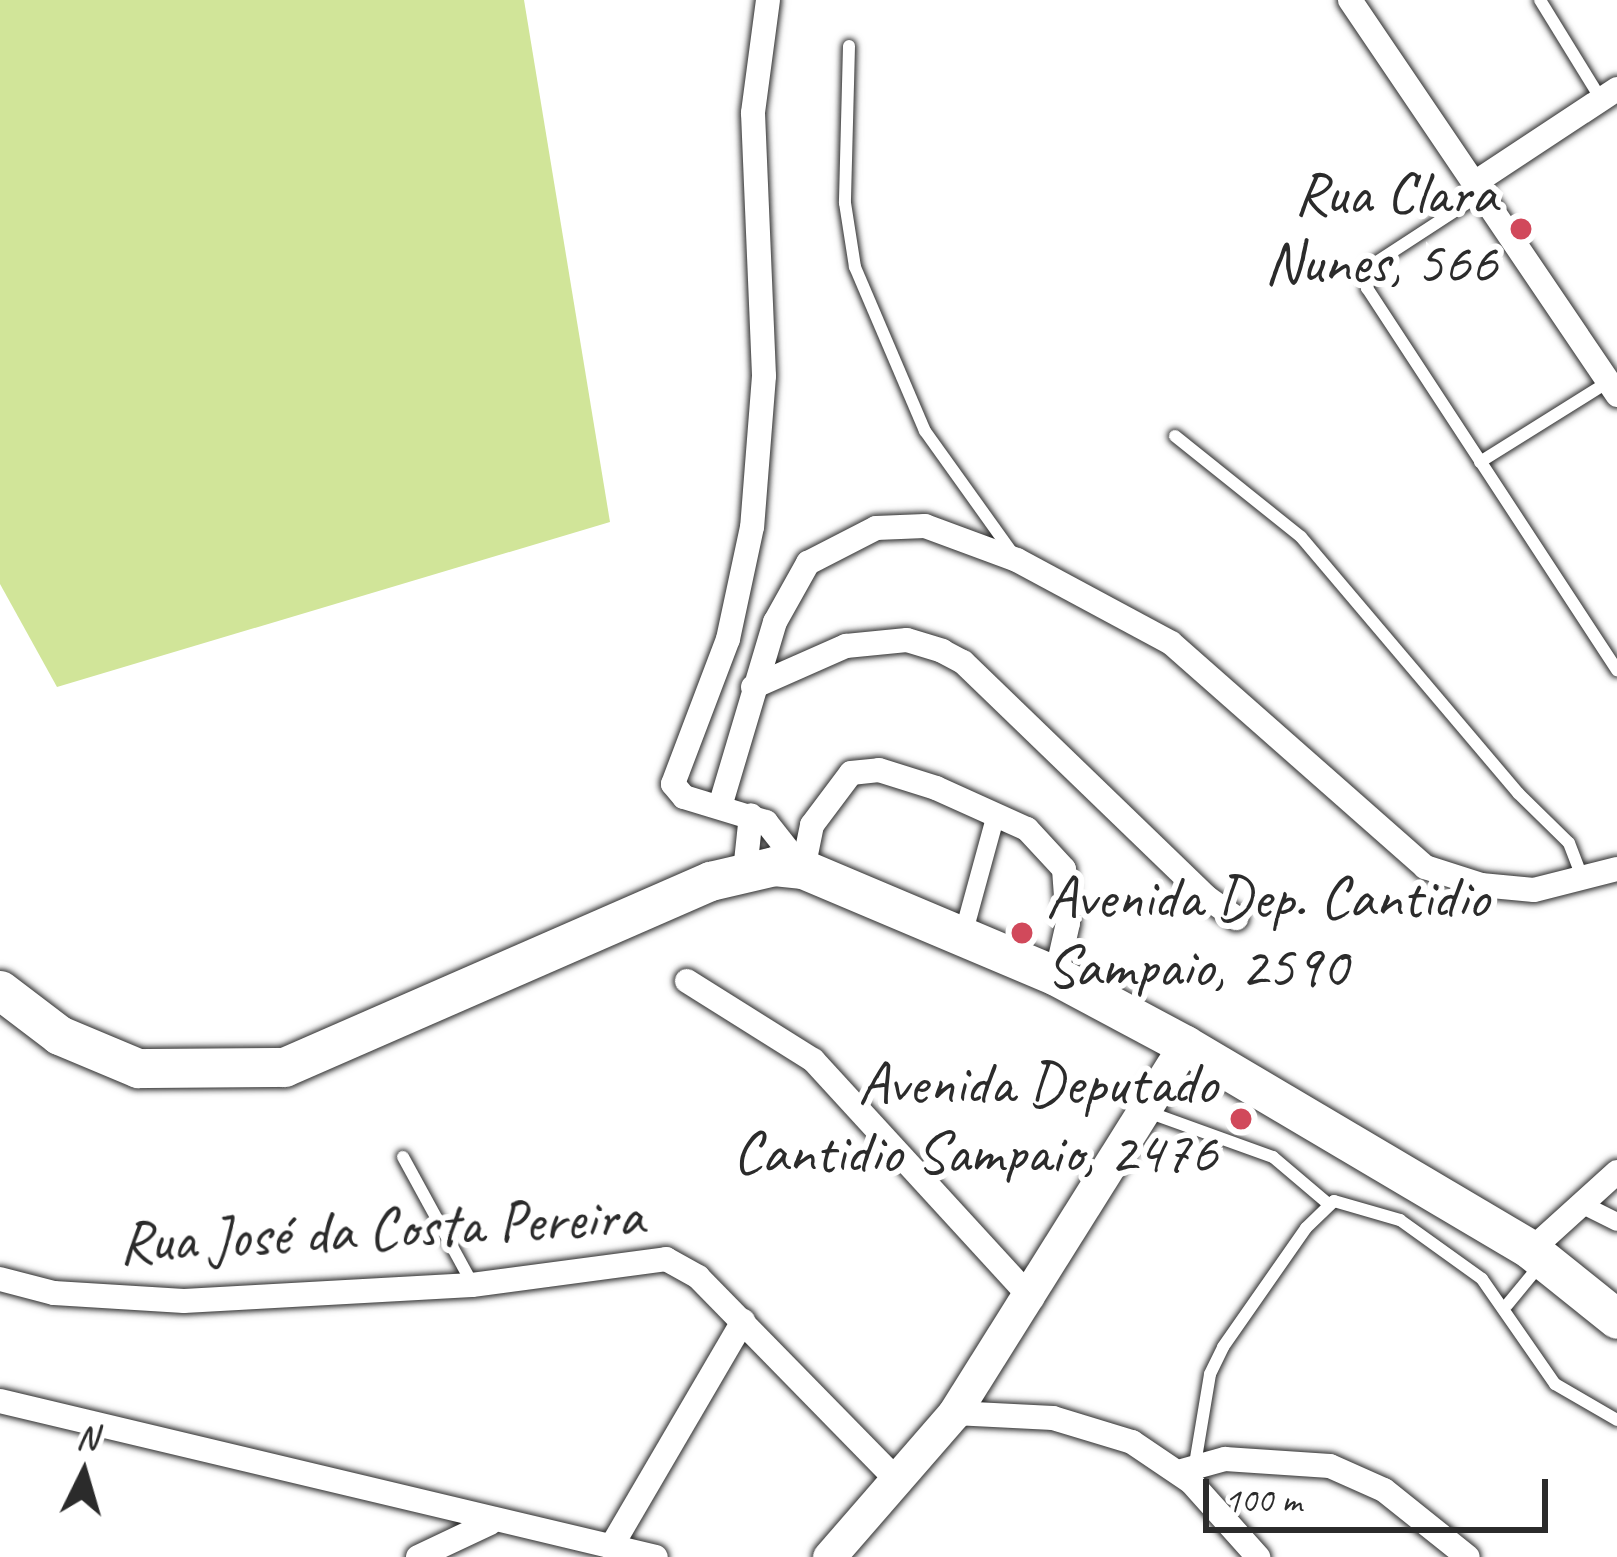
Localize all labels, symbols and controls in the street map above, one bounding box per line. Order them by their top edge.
place label: Rua Clara Nunes, 566 [1265,158,1497,299]
marker: Rua Clara Nunes, 566 [1508,216,1534,242]
place label: Avenida Dep. Cantidio Sampaio, 2590 [1046,862,1489,1003]
marker: Avenida Dep. Cantidio Sampaio, 2590 [1009,920,1035,946]
place label: Avenida Deputado Cantidio Sampaio, 2476 [732,1048,1217,1189]
marker: Avenida Deputado Cantidio Sampaio, 2476 [1228,1106,1254,1132]
street label: Rua José da Costa Pereira [118,1179,644,1279]
north arrow [24,1413,144,1533]
text: N [75,1415,99,1459]
scale bar [1209,1455,1554,1529]
text: 100 m [1224,1477,1301,1523]

